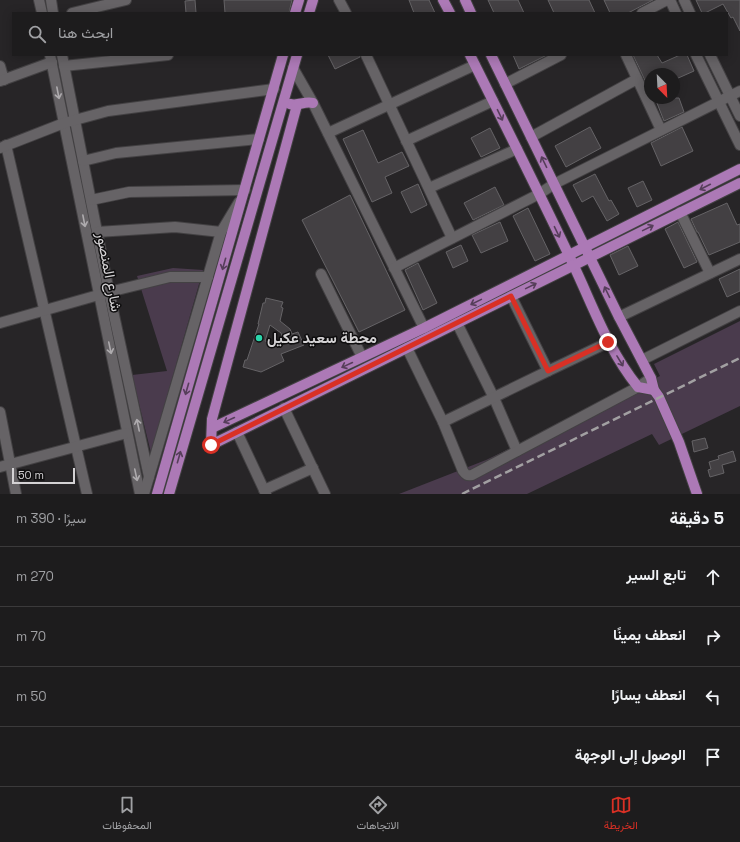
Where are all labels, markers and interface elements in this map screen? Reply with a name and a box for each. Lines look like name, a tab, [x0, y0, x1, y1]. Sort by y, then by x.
search box	[12, 12, 728, 56]
icon: search	[26, 23, 48, 45]
text: ابحث هنا	[58, 23, 113, 42]
north arrow	[644, 68, 680, 104]
one-way arrow	[54, 86, 62, 99]
one-way arrow	[497, 109, 504, 121]
one-way arrow	[539, 157, 547, 169]
one-way arrow	[699, 184, 711, 191]
one-way arrow	[80, 214, 88, 227]
one-way arrow	[641, 224, 653, 231]
one-way arrow	[554, 225, 562, 237]
street label: شارع المنصور	[90, 230, 126, 314]
one-way arrow	[220, 258, 227, 271]
one-way arrow	[525, 282, 537, 289]
one-way arrow	[603, 286, 610, 298]
one-way arrow	[471, 298, 483, 306]
place label: محطة سعيد عكيل	[267, 328, 377, 347]
marker: محطة سعيد عكيل	[254, 333, 264, 343]
route end	[599, 333, 617, 351]
one-way arrow	[106, 341, 114, 354]
one-way arrow	[617, 355, 625, 367]
one-way arrow	[341, 362, 353, 369]
one-way arrow	[183, 383, 190, 396]
one-way arrow	[224, 417, 236, 424]
one-way arrow	[133, 419, 141, 432]
route start	[202, 436, 220, 454]
one-way arrow	[176, 450, 184, 463]
scale bar	[12, 466, 75, 485]
text: 50 m	[18, 468, 44, 482]
one-way arrow	[132, 469, 140, 482]
text: 5 دقيقة	[669, 507, 724, 529]
text: سيرًا · 390 m	[16, 510, 86, 527]
text: تابع السير	[626, 565, 686, 584]
icon: ahead	[702, 566, 724, 588]
text: 270 m	[16, 568, 54, 585]
text: انعطف يمينًا	[613, 625, 686, 644]
icon: right	[702, 626, 724, 648]
text: 70 m	[16, 628, 46, 645]
text: انعطف يسارًا	[611, 685, 686, 704]
icon: left	[702, 686, 724, 708]
text: 50 m	[16, 688, 47, 705]
text: الوصول إلى الوجهة	[575, 745, 686, 764]
icon: arrive	[702, 746, 724, 768]
tab: المحفوظات	[102, 794, 152, 835]
tab: الاتجاهات	[356, 794, 399, 835]
tab: الخريطة	[604, 794, 638, 835]

